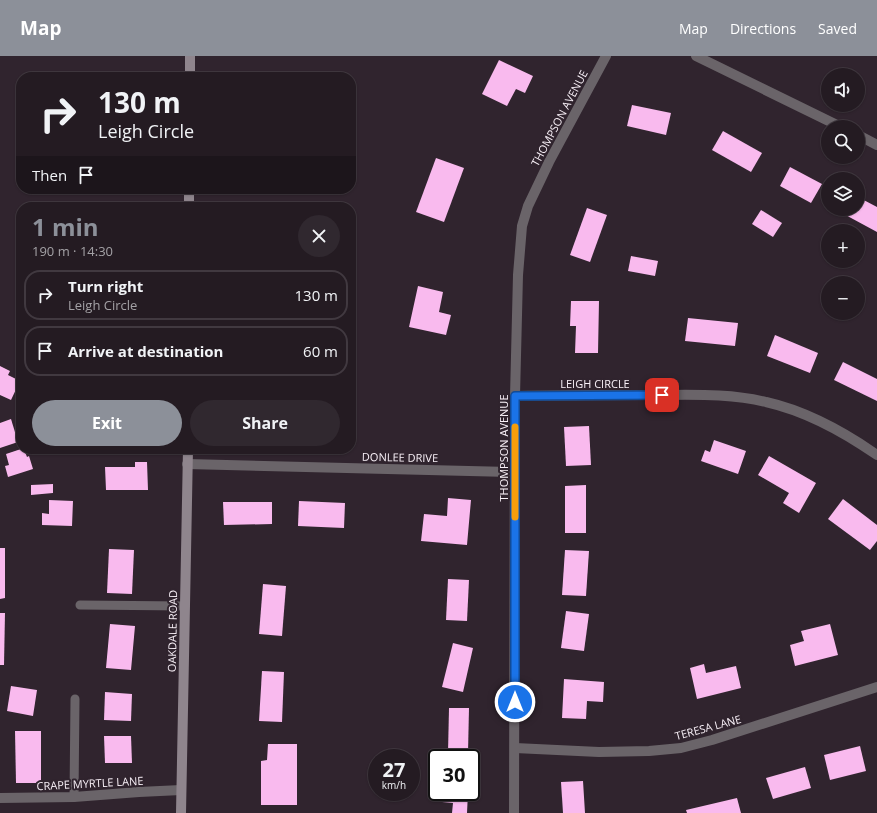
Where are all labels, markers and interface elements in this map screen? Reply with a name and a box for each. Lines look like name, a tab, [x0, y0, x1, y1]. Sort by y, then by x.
text: Map	[20, 15, 61, 41]
text: Map	[679, 19, 708, 38]
text: Directions	[730, 19, 796, 38]
text: Saved	[818, 19, 857, 38]
street label: THOMPSON AVENUE	[527, 67, 591, 169]
map controls	[821, 68, 865, 320]
button: sound	[821, 68, 865, 112]
text: 130 m	[98, 83, 181, 121]
icon: right	[32, 88, 84, 140]
text: Leigh Circle	[98, 119, 194, 143]
button: search	[821, 120, 865, 164]
icon: arrive	[75, 164, 97, 186]
text: Then	[32, 165, 67, 185]
button: layers	[821, 172, 865, 216]
text: 1 min	[32, 210, 99, 243]
button: close	[298, 215, 340, 257]
button: +	[821, 224, 865, 268]
text: 190 m · 14:30	[32, 242, 113, 260]
text: Turn right	[68, 276, 143, 296]
button: −	[821, 276, 865, 320]
icon: right	[34, 284, 56, 306]
text: 130 m	[294, 285, 338, 305]
text: Leigh Circle	[68, 296, 137, 314]
icon: arrive	[34, 340, 56, 362]
text: Arrive at destination	[68, 341, 223, 361]
text: 60 m	[303, 341, 338, 361]
street label: LEIGH CIRCLE	[560, 376, 630, 391]
pin	[645, 378, 679, 412]
icon: arrive	[651, 384, 673, 406]
street label: THOMPSON AVENUE	[496, 394, 511, 502]
button: Exit	[32, 400, 182, 446]
button: Share	[190, 400, 340, 446]
street label: DONLEE DRIVE	[362, 449, 438, 465]
street label: OAKDALE ROAD	[164, 590, 180, 672]
position arrow	[494, 681, 536, 723]
street label: TERESA LANE	[673, 711, 743, 743]
speed limit sign: 30	[428, 749, 480, 801]
text: 27	[383, 756, 405, 783]
street label: CRAPE MYRTLE LANE	[36, 773, 144, 793]
text: km/h	[382, 778, 406, 792]

